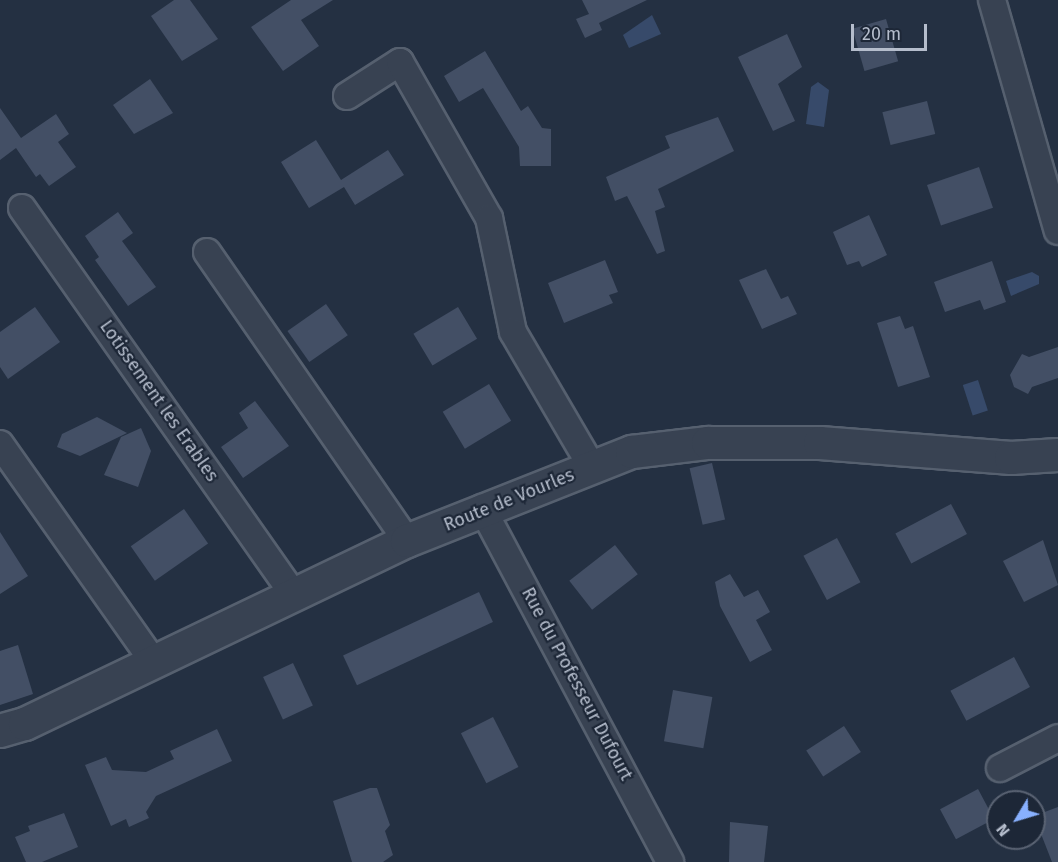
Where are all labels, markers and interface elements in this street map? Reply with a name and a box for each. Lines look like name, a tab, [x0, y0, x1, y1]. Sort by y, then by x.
scale bar	[854, 12, 930, 50]
text: 20 m	[862, 23, 901, 45]
street label: Lotissement les Erables	[95, 316, 223, 486]
street label: Route de Vourles	[441, 464, 577, 536]
street label: Rue du Professeur Dufourt	[517, 584, 637, 784]
north arrow	[986, 790, 1046, 850]
text: N	[992, 820, 1014, 840]

